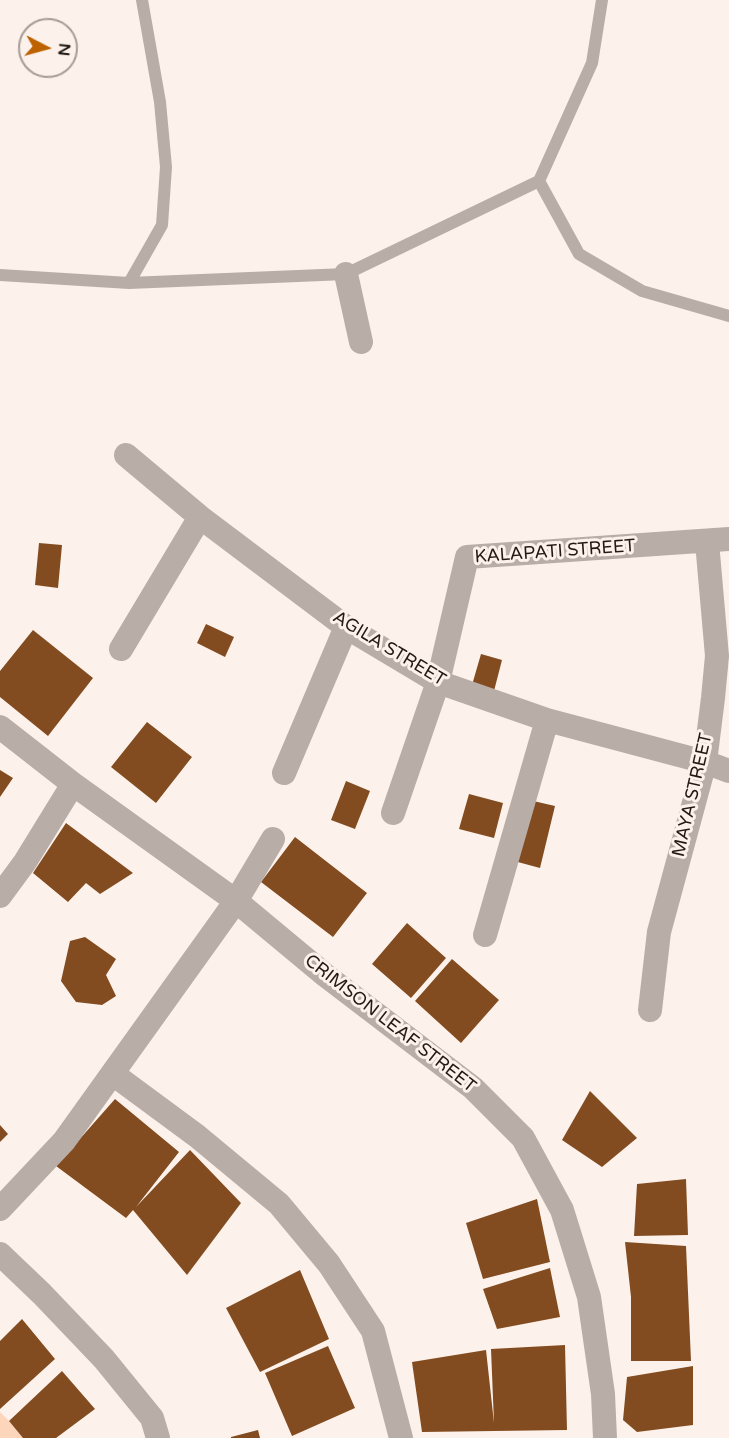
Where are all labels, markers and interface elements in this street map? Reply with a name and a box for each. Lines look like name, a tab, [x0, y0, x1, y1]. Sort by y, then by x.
north arrow	[18, 18, 78, 78]
text: N	[53, 42, 75, 57]
street label: KALAPATI STREET	[474, 536, 636, 568]
street label: AGILA STREET	[329, 607, 449, 691]
street label: MAYA STREET	[668, 731, 718, 859]
street label: CRIMSON LEAF STREET	[300, 950, 480, 1098]

